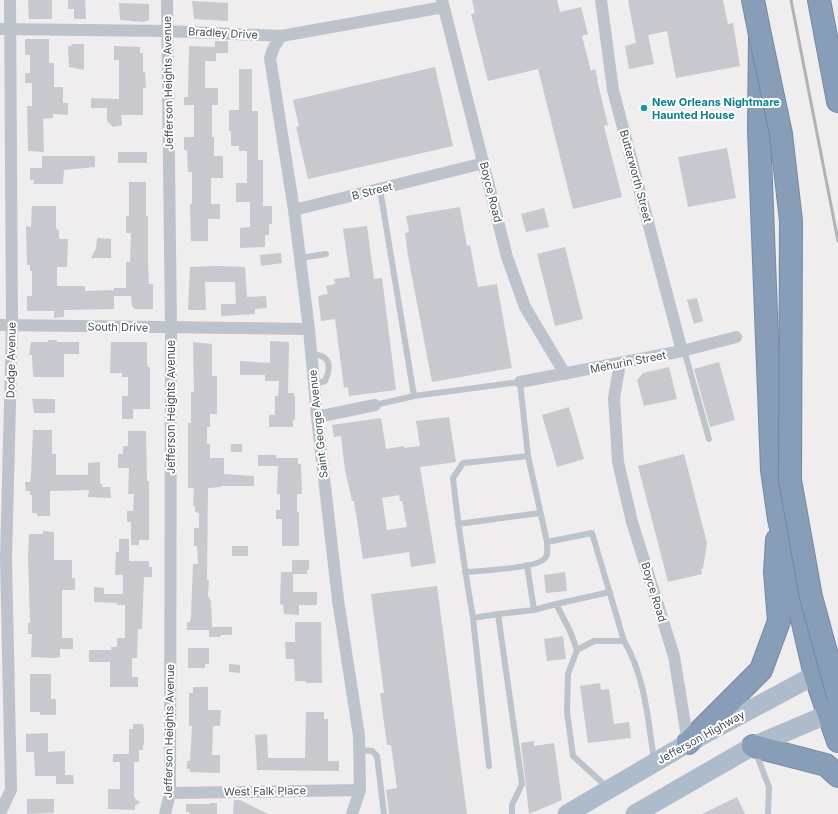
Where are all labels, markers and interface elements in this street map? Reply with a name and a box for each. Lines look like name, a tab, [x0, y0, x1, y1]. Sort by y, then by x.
street label: Jefferson Heights Avenue	[160, 16, 176, 150]
street label: Bradley Drive	[188, 24, 258, 42]
place label: New Orleans Nightmare Haunted House	[652, 95, 780, 122]
marker: New Orleans Nightmare Haunted House	[639, 103, 649, 113]
street label: Butterworth Street	[617, 128, 655, 224]
street label: Boyce Road	[477, 160, 505, 224]
street label: B Street	[350, 179, 394, 203]
street label: South Drive	[88, 319, 148, 335]
street label: Dodge Avenue	[3, 322, 19, 398]
street label: Jefferson Heights Avenue	[164, 340, 178, 474]
street label: Mehurin Street	[589, 348, 668, 376]
street label: Saint George Avenue	[305, 369, 331, 479]
street label: Boyce Road	[638, 560, 670, 624]
street label: Jefferson Heights Avenue	[161, 664, 177, 798]
street label: Jefferson Highway	[655, 707, 747, 767]
street label: West Falk Place	[224, 783, 306, 799]

